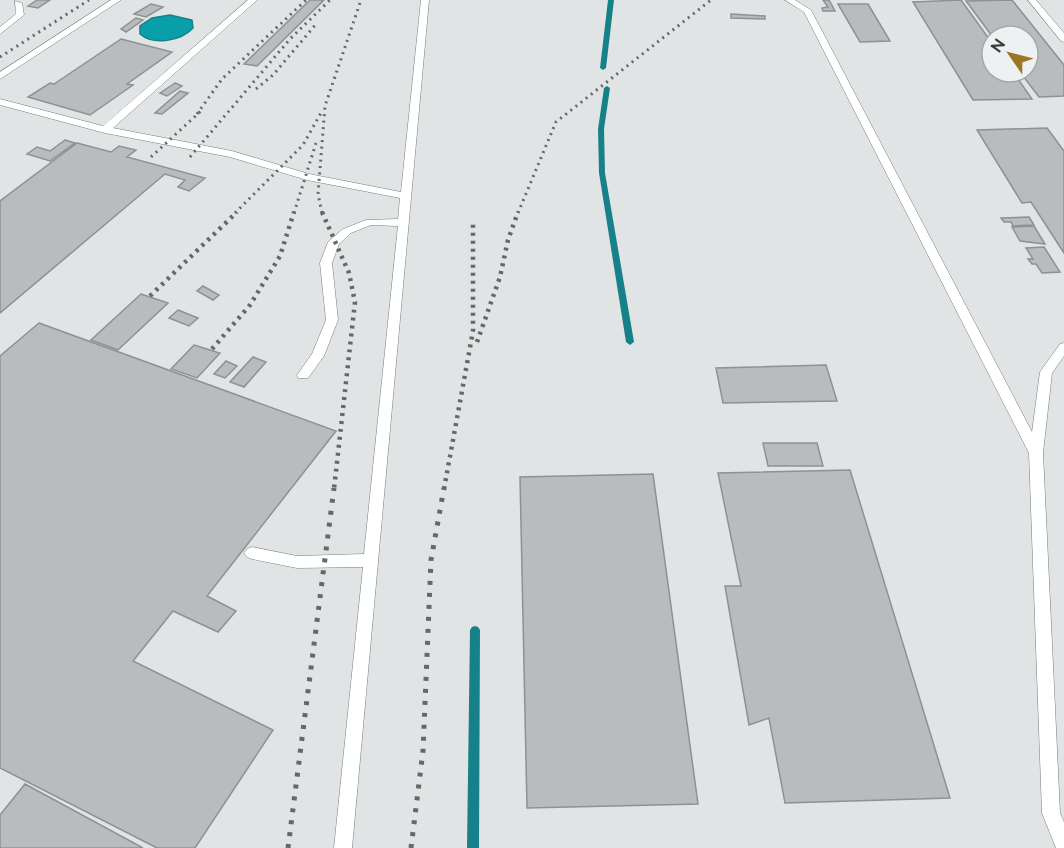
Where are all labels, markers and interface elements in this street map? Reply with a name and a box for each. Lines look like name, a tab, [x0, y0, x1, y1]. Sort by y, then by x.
north arrow	[980, 24, 1040, 84]
text: N	[987, 35, 1009, 56]

